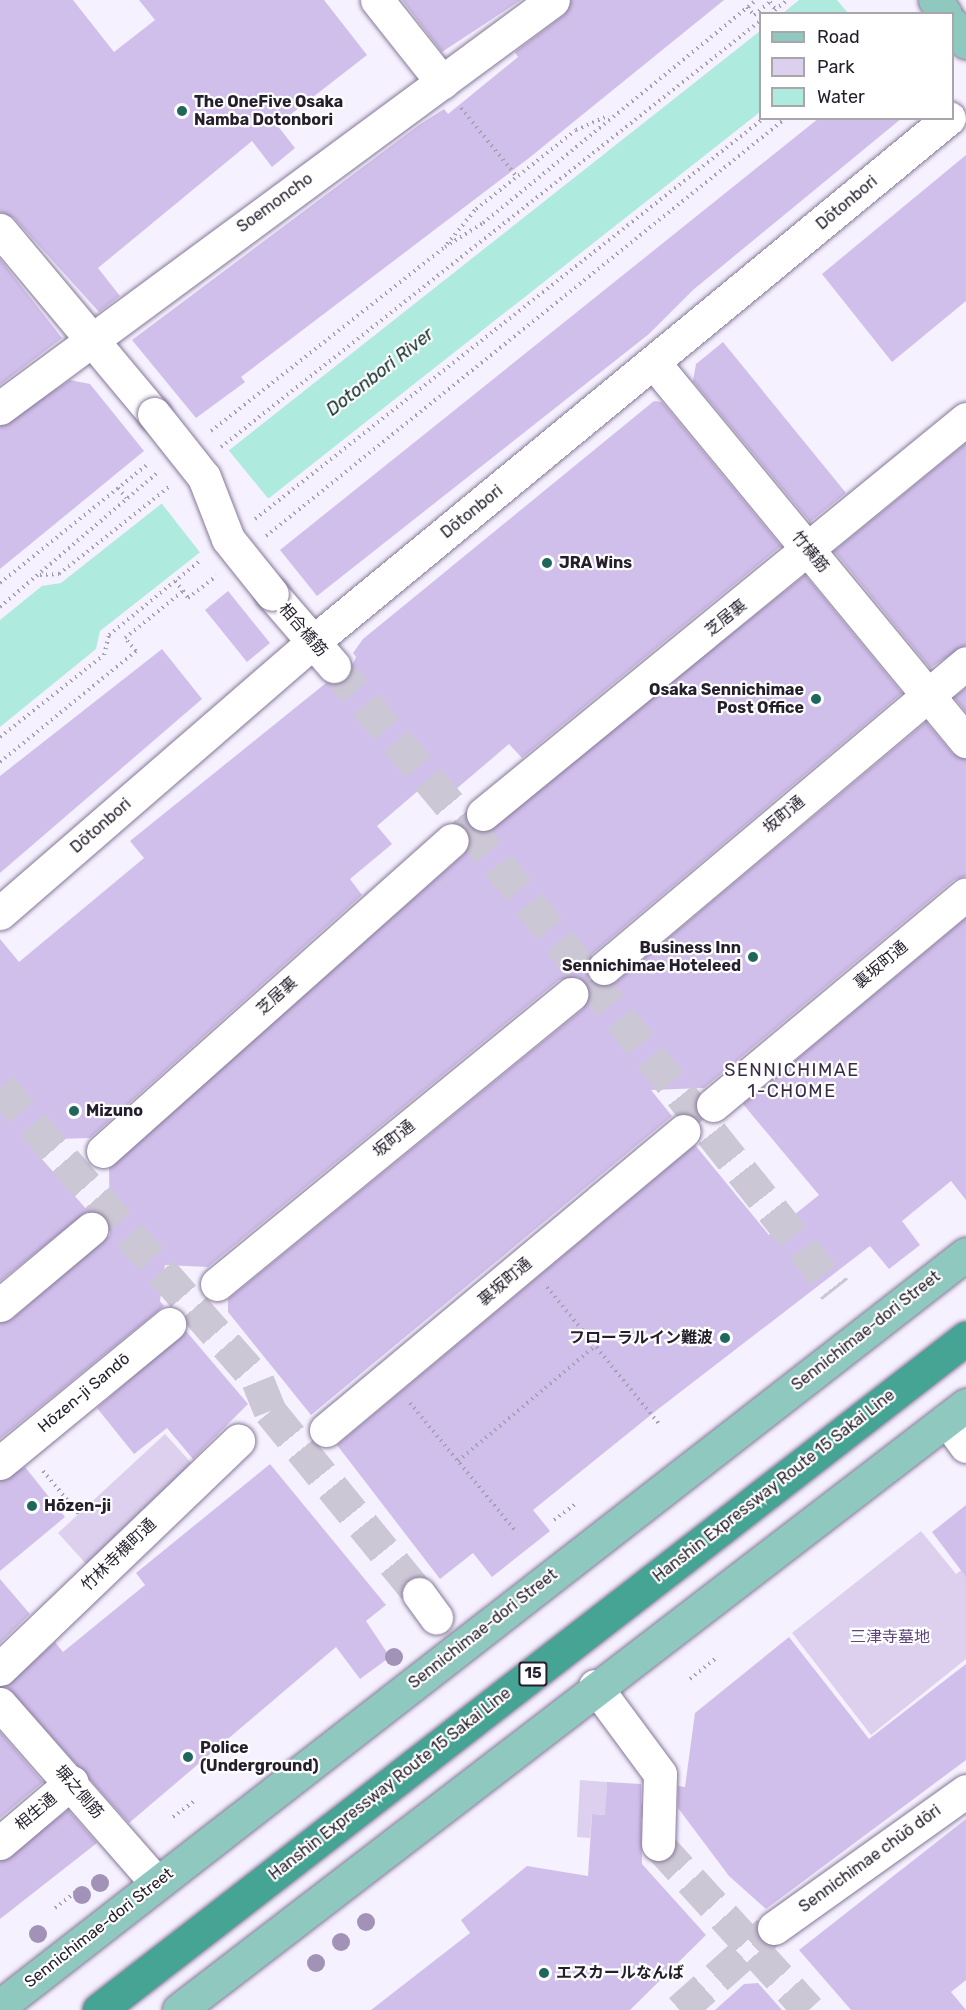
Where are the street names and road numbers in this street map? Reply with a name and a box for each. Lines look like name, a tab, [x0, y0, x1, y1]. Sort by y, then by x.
street label: Soemoncho	[233, 169, 317, 237]
street label: Dōtonbori	[813, 172, 881, 234]
street label: Dōtonbori	[437, 481, 507, 543]
street label: 竹横筋	[787, 527, 833, 577]
street label: 芝居裏	[701, 595, 751, 641]
street label: 相合橋筋	[275, 600, 331, 660]
street label: 坂町通	[759, 792, 809, 838]
street label: Dōtonbori	[67, 795, 135, 857]
street label: 裏坂町通	[850, 937, 912, 993]
street label: 芝居裏	[253, 973, 301, 1019]
street label: 坂町通	[369, 1116, 419, 1162]
street label: 裏坂町通	[474, 1254, 536, 1310]
street label: Sennichimae-dori Street	[788, 1267, 944, 1395]
street label: Hōzen-ji Sandō	[34, 1349, 134, 1437]
street label: Hanshin Expressway Route 15 Sakai Line	[649, 1386, 899, 1586]
street label: 竹林寺横町通	[78, 1515, 160, 1595]
street label: Sennichimae-dori Street	[405, 1565, 561, 1693]
road number: 15	[518, 1662, 548, 1686]
street label: Hanshin Expressway Route 15 Sakai Line	[265, 1684, 515, 1884]
street label: 塀之側筋	[51, 1762, 107, 1822]
street label: 相生通	[11, 1789, 61, 1835]
street label: Sennichimae chūō dōri	[795, 1801, 945, 1917]
street label: Sennichimae-dori Street	[21, 1864, 177, 1992]

